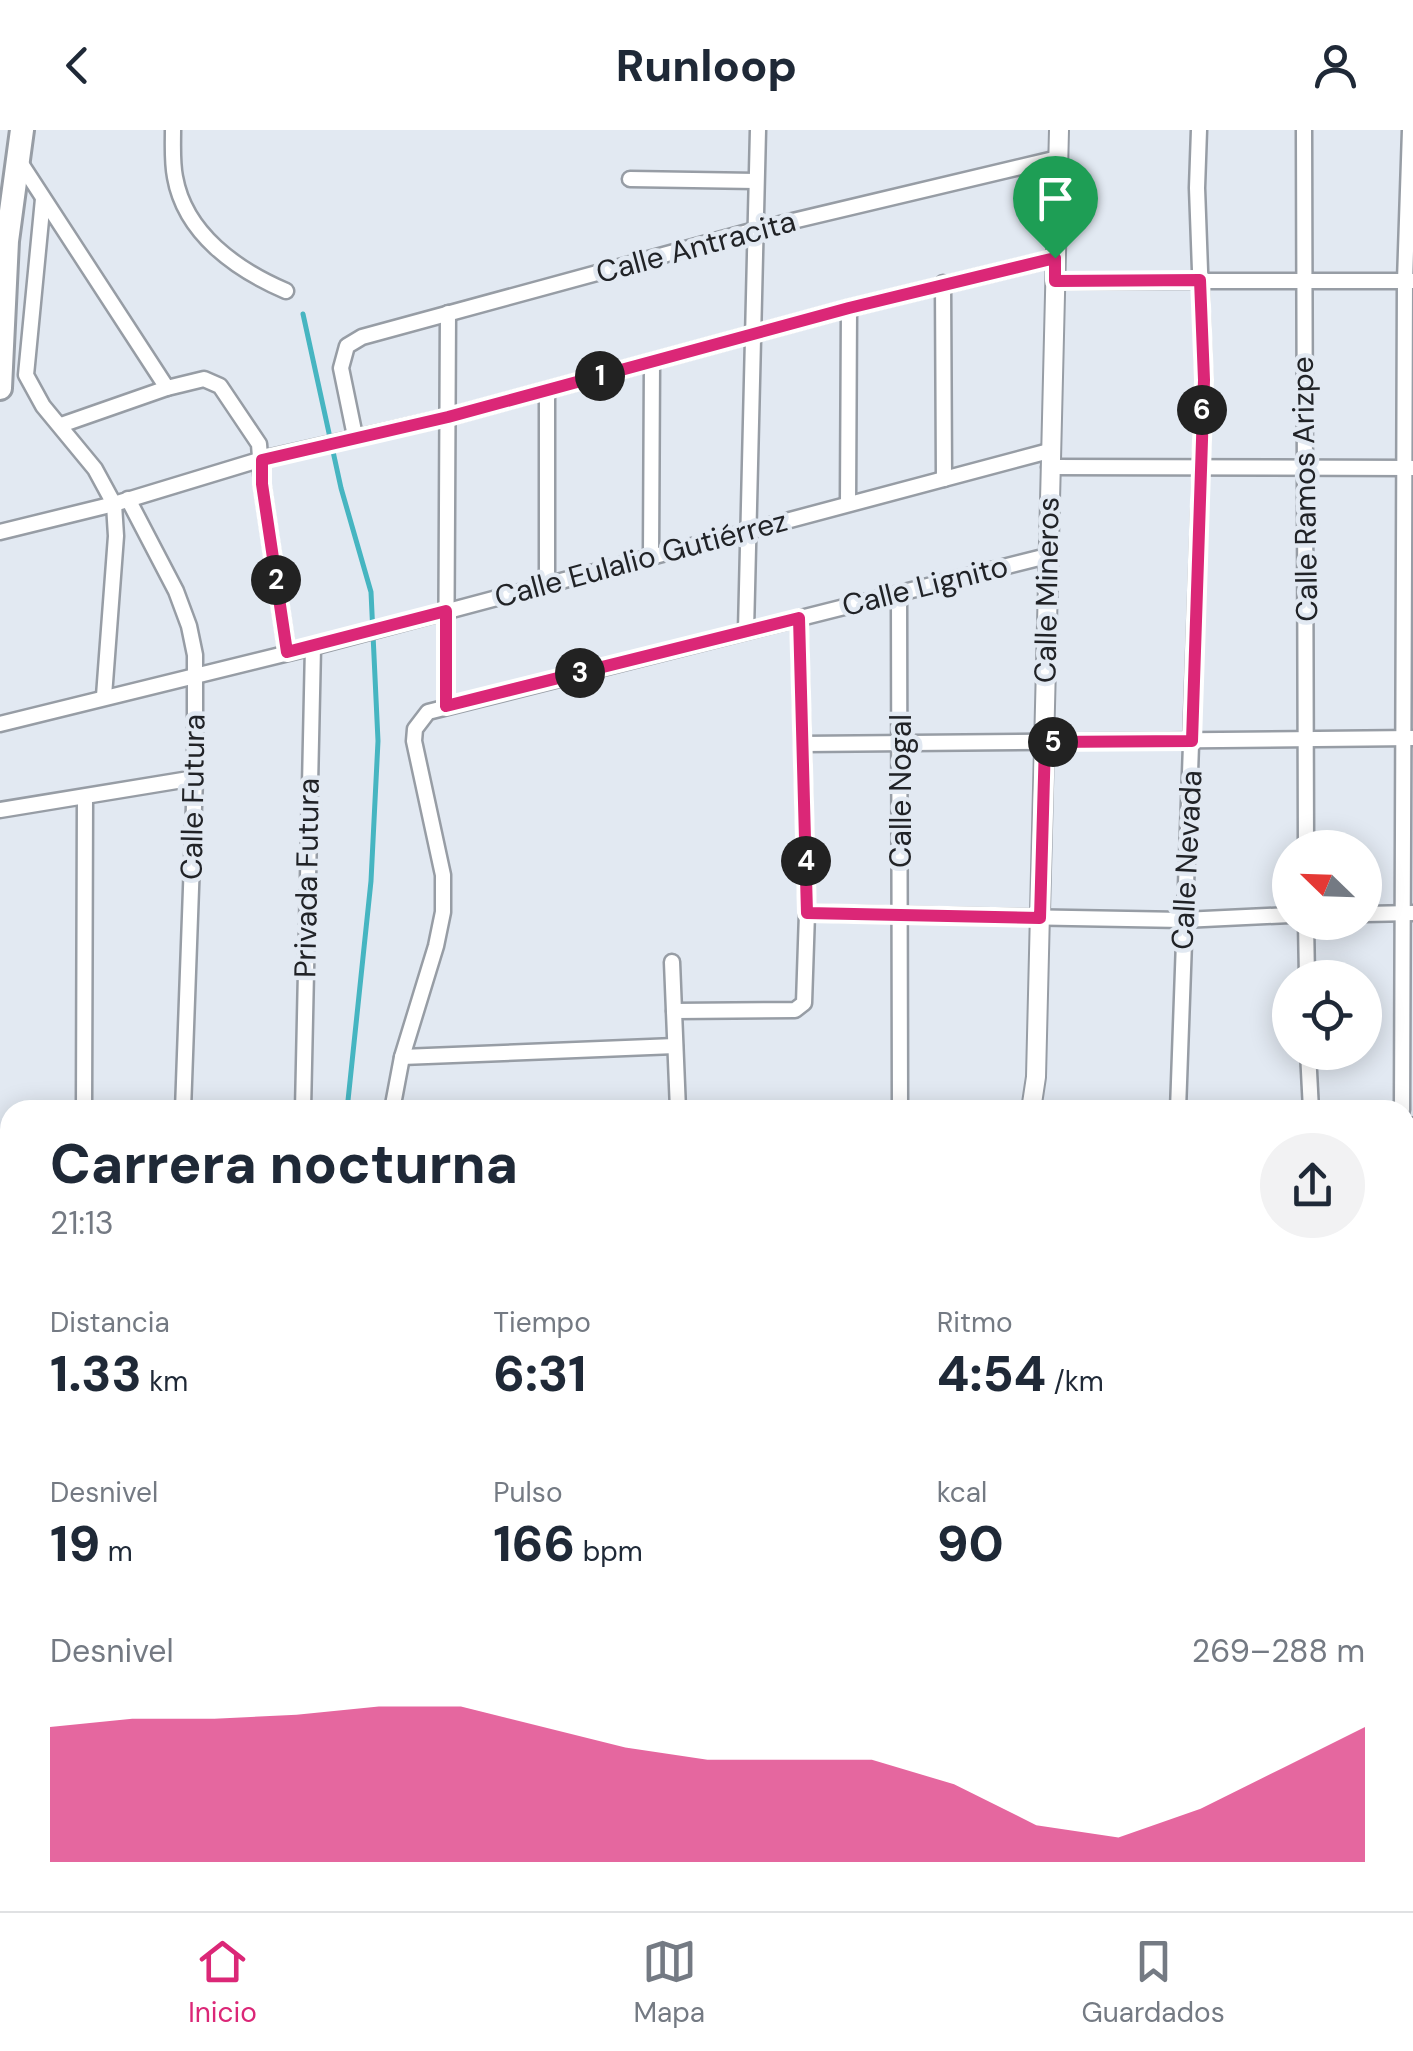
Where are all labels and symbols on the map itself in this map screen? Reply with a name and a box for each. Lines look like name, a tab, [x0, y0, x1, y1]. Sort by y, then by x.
pin	[1013, 156, 1098, 259]
street label: Calle Antracita	[592, 201, 800, 292]
pin: 1	[575, 351, 625, 401]
street label: Calle Ramos Arizpe	[1283, 356, 1326, 622]
pin: 6	[1177, 385, 1227, 435]
street label: Calle Mineros	[1025, 497, 1068, 683]
street label: Calle Eulalio Gutiérrez	[490, 501, 791, 616]
street label: Calle Lignito	[838, 546, 1012, 625]
pin: 2	[251, 555, 301, 605]
pin: 3	[555, 648, 605, 698]
street label: Calle Futura	[172, 714, 213, 880]
street label: Calle Nogal	[881, 714, 920, 868]
pin: 5	[1028, 717, 1078, 767]
street label: Calle Nevada	[1162, 769, 1211, 951]
street label: Privada Futura	[285, 778, 328, 978]
north arrow	[1272, 830, 1382, 940]
pin: 4	[781, 836, 831, 886]

